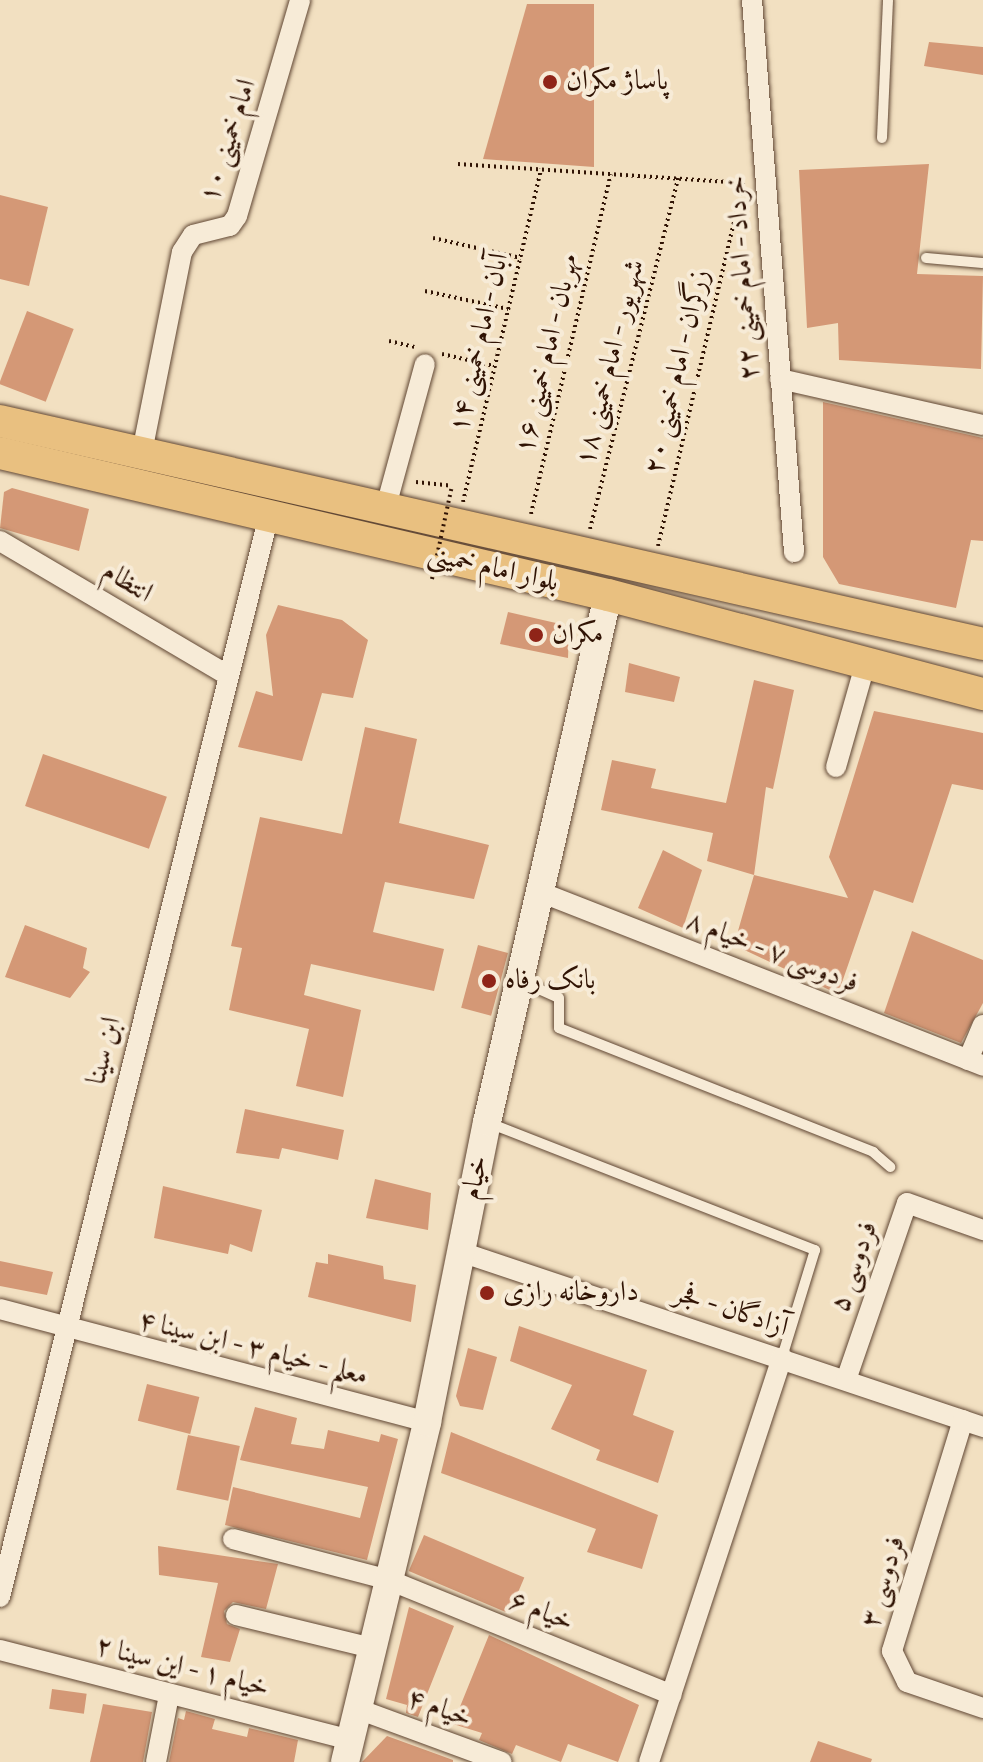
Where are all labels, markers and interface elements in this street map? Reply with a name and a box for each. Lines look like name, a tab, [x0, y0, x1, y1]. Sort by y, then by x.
place label: پاساژ مکران	[566, 65, 668, 99]
marker: پاساژ مکران	[541, 73, 559, 91]
street label: امام خمینی ۱۰	[193, 75, 265, 207]
street label: خرداد - امام خمینی ۲۲	[720, 174, 768, 382]
street label: آبان - امام خمینی ۱۴	[443, 249, 517, 437]
street label: مهربان - امام خمینی ۱۶	[509, 250, 587, 458]
street label: شهریور - امام خمینی ۱۸	[569, 256, 653, 470]
street label: زرگران - امام خمینی ۲۰	[638, 266, 718, 478]
street label: بلوار امام خمینی	[424, 538, 562, 600]
street label: انتظام	[96, 555, 158, 611]
place label: مکران	[552, 618, 603, 652]
marker: مکران	[527, 626, 545, 644]
street label: فردوسی ۷ - خیام ۸	[681, 905, 863, 1001]
place label: بانک رفاه	[505, 964, 596, 998]
marker: بانک رفاه	[480, 972, 498, 990]
street label: ابن سینا	[80, 1014, 130, 1088]
street label: خیام	[455, 1153, 497, 1203]
street label: فردوسی ۵	[824, 1217, 886, 1317]
place label: داروخانه رازی	[503, 1276, 639, 1310]
street label: آزادگان - فجر	[669, 1277, 793, 1345]
marker: داروخانه رازی	[478, 1284, 496, 1302]
street label: معلم - خیام ۳ - ابن سینا ۴	[134, 1304, 372, 1394]
street label: فردوسی ۳	[854, 1532, 914, 1632]
street label: خیام ۶	[504, 1584, 578, 1640]
street label: خیام ۱ - این سینا ۲	[91, 1630, 273, 1706]
street label: خیام ۴	[402, 1682, 476, 1736]

